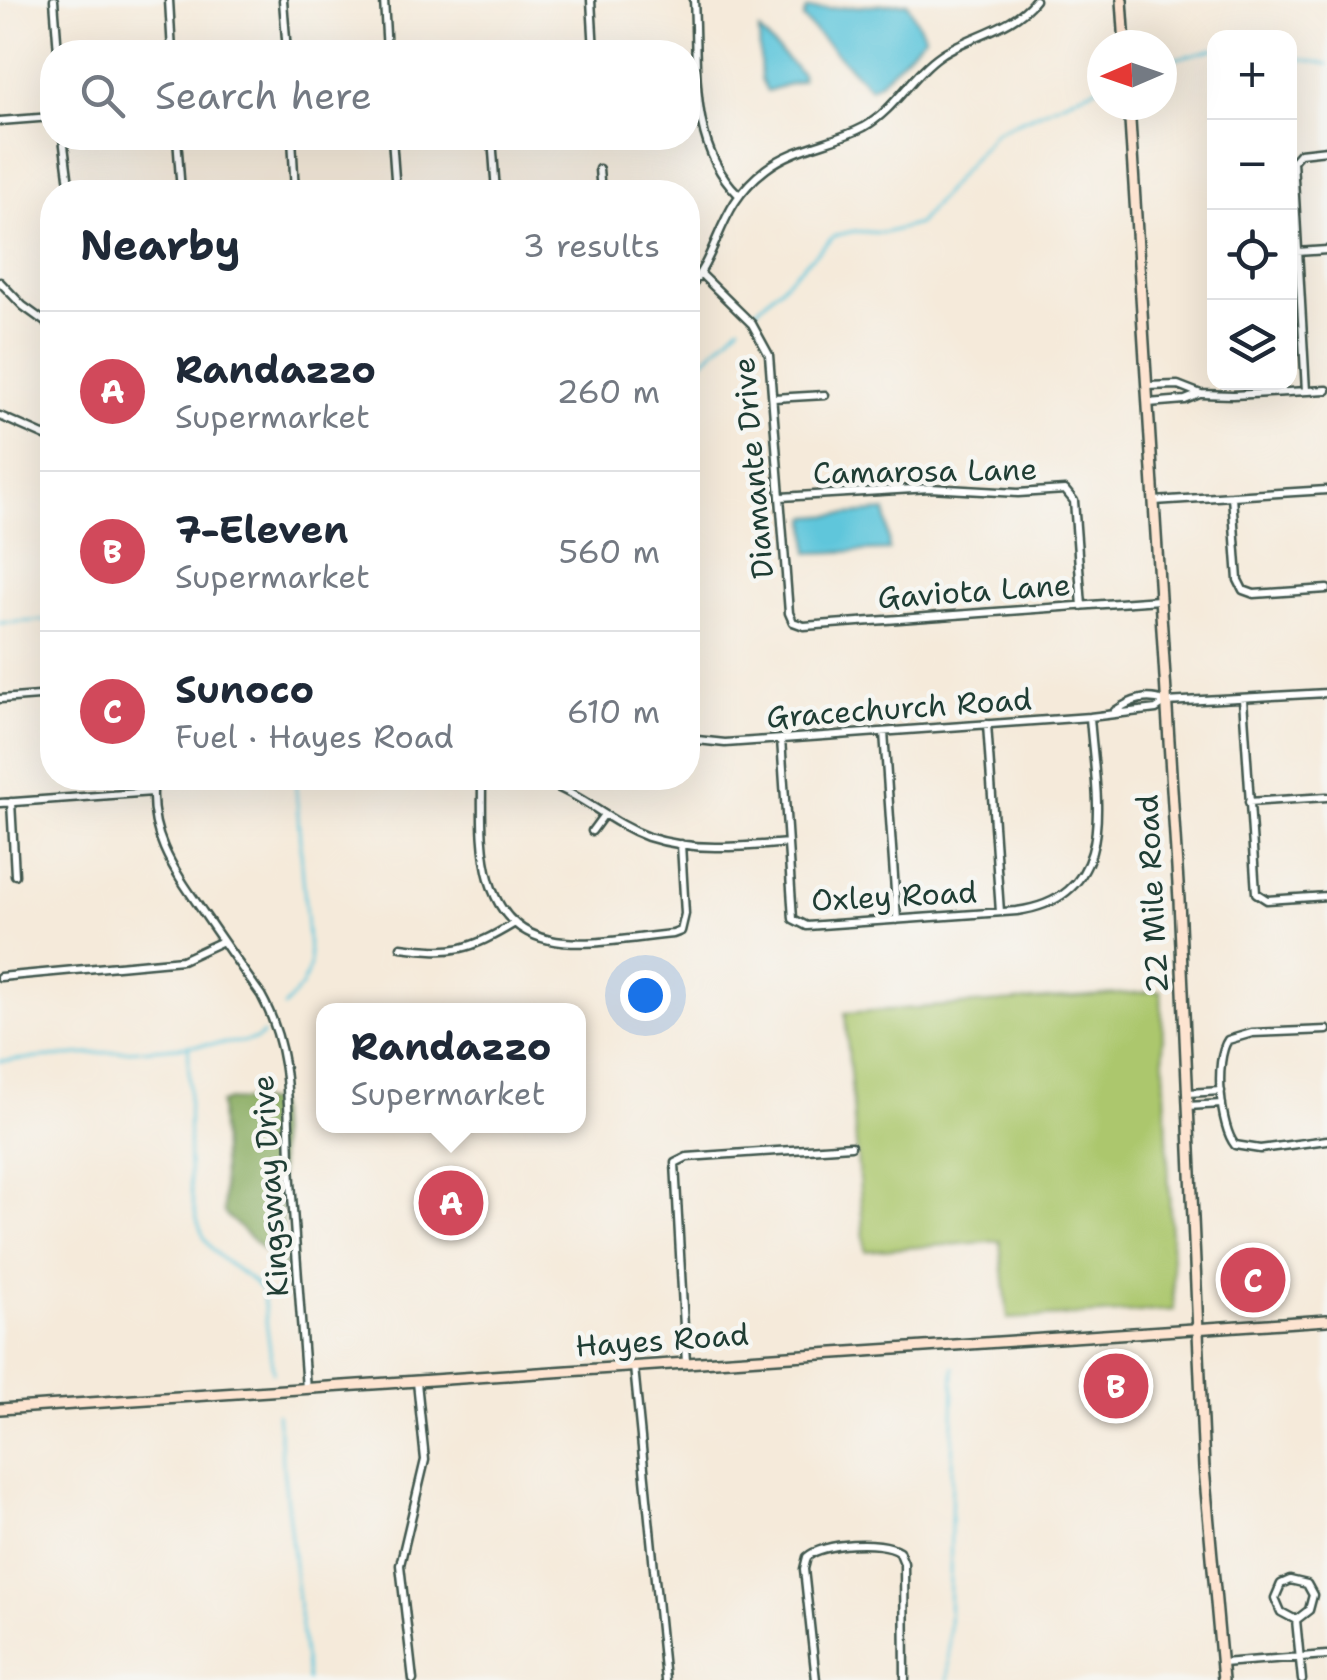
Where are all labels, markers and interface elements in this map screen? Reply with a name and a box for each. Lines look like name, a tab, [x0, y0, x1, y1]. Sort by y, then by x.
north arrow	[1087, 30, 1177, 120]
map controls	[1207, 30, 1297, 390]
button: +	[1207, 30, 1297, 120]
search box	[40, 40, 700, 150]
icon: search	[75, 68, 130, 123]
text: Search here	[155, 70, 372, 121]
button: −	[1207, 120, 1297, 210]
button: locate	[1207, 210, 1297, 300]
text: Nearby	[80, 217, 240, 273]
text: 3 results	[523, 224, 660, 267]
button: layers	[1207, 300, 1297, 390]
text: Randazzo	[175, 344, 376, 395]
street label: Diamante Drive	[723, 356, 783, 580]
text: A	[100, 370, 125, 413]
text: 260 m	[557, 370, 660, 413]
text: Supermarket	[175, 395, 370, 438]
street label: Camarosa Lane	[812, 449, 1038, 493]
text: 7-Eleven	[175, 504, 349, 555]
text: B	[103, 530, 122, 573]
text: 560 m	[558, 530, 660, 573]
text: Supermarket	[175, 555, 370, 598]
street label: Gaviota Lane	[876, 564, 1072, 618]
text: Sunoco	[175, 664, 314, 715]
street label: Gracechurch Road	[765, 678, 1033, 738]
text: C	[103, 690, 122, 733]
text: 610 m	[567, 690, 660, 733]
text: Fuel · Hayes Road	[175, 715, 454, 758]
street label: 22 Mile Road	[1126, 794, 1178, 994]
street label: Oxley Road	[810, 871, 978, 921]
your location	[620, 970, 671, 1021]
popup	[316, 1003, 586, 1133]
text: Randazzo	[351, 1021, 551, 1072]
text: Supermarket	[351, 1072, 546, 1115]
street label: Kingsway Drive	[242, 1074, 298, 1298]
pin: A	[418, 1166, 484, 1240]
pin: C	[1220, 1242, 1286, 1318]
street label: Hayes Road	[574, 1313, 750, 1367]
pin: B	[1084, 1348, 1148, 1424]

